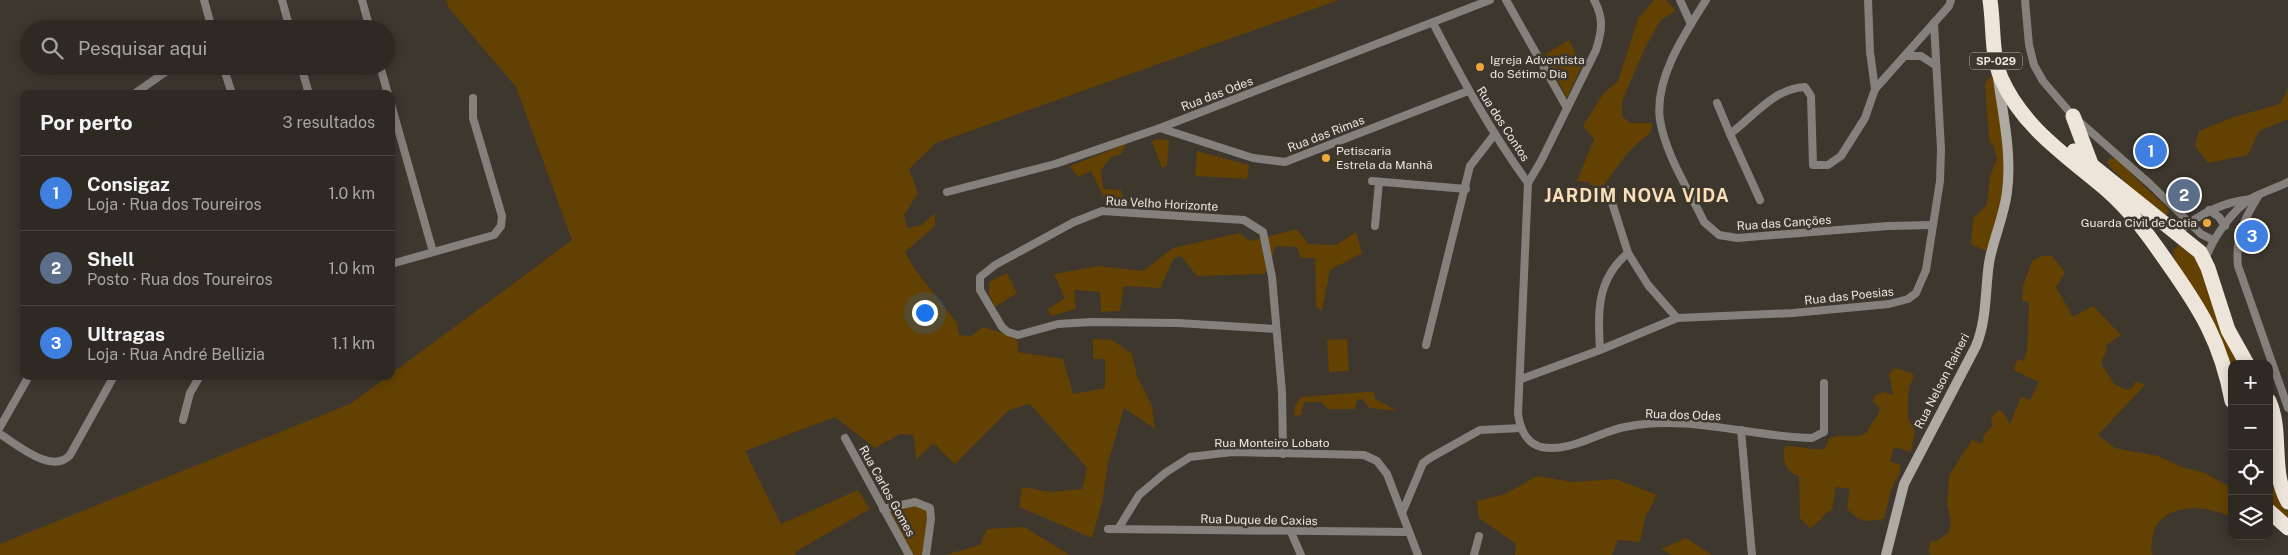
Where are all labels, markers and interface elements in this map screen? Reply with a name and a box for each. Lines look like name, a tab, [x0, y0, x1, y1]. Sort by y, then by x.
search box	[20, 20, 395, 75]
icon: search	[38, 34, 66, 62]
text: Pesquisar aqui	[78, 37, 207, 59]
road number: SP-029	[1970, 52, 2022, 70]
place label: Igreja Adventista do Sétimo Dia	[1490, 53, 1585, 81]
marker: Igreja Adventista do Sétimo Dia	[1474, 61, 1486, 73]
street label: Rua das Odes	[1179, 74, 1255, 114]
street label: Rua dos Contos	[1474, 84, 1532, 164]
text: Por perto	[40, 110, 133, 135]
text: 3 resultados	[283, 113, 375, 132]
street label: Rua das Rimas	[1286, 113, 1366, 155]
pin: 1	[2135, 132, 2167, 170]
place label: Petiscaria Estrela da Manhã	[1336, 144, 1433, 172]
marker: Petiscaria Estrela da Manhã	[1320, 152, 1332, 164]
text: Consigaz	[87, 173, 170, 195]
pin: 2	[2168, 176, 2200, 214]
text: 1	[53, 184, 59, 203]
text: 1.0 km	[328, 184, 375, 203]
district label: JARDIM NOVA VIDA	[1544, 185, 1730, 206]
street label: Rua Velho Horizonte	[1105, 194, 1219, 214]
text: Loja · Rua dos Toureiros	[87, 195, 262, 214]
street label: Rua das Canções	[1736, 213, 1832, 233]
place label: Guarda Civil de Cotia	[2081, 216, 2197, 230]
marker: Guarda Civil de Cotia	[2201, 217, 2213, 229]
pin: 3	[2236, 217, 2268, 255]
text: Shell	[87, 248, 135, 270]
text: 2	[51, 259, 61, 278]
text: 1.0 km	[328, 259, 375, 278]
text: Posto · Rua dos Toureiros	[87, 270, 273, 289]
street label: Rua das Poesias	[1804, 284, 1894, 308]
your location	[912, 300, 938, 326]
text: Ultragas	[87, 323, 165, 345]
street label: Rua Nelson Raineri	[1912, 331, 1972, 431]
text: 3	[51, 334, 61, 353]
text: 1.1 km	[332, 334, 375, 353]
text: Loja · Rua André Bellizia	[87, 345, 265, 364]
map controls	[2228, 360, 2273, 540]
button: +	[2228, 360, 2273, 405]
button: −	[2228, 405, 2273, 450]
street label: Rua dos Odes	[1645, 407, 1721, 423]
street label: Rua Monteiro Lobato	[1214, 436, 1330, 450]
street label: Rua Carlos Gomes	[856, 443, 918, 539]
button: locate	[2228, 450, 2273, 495]
button: layers	[2228, 495, 2273, 540]
street label: Rua Duque de Caxias	[1200, 512, 1318, 528]

